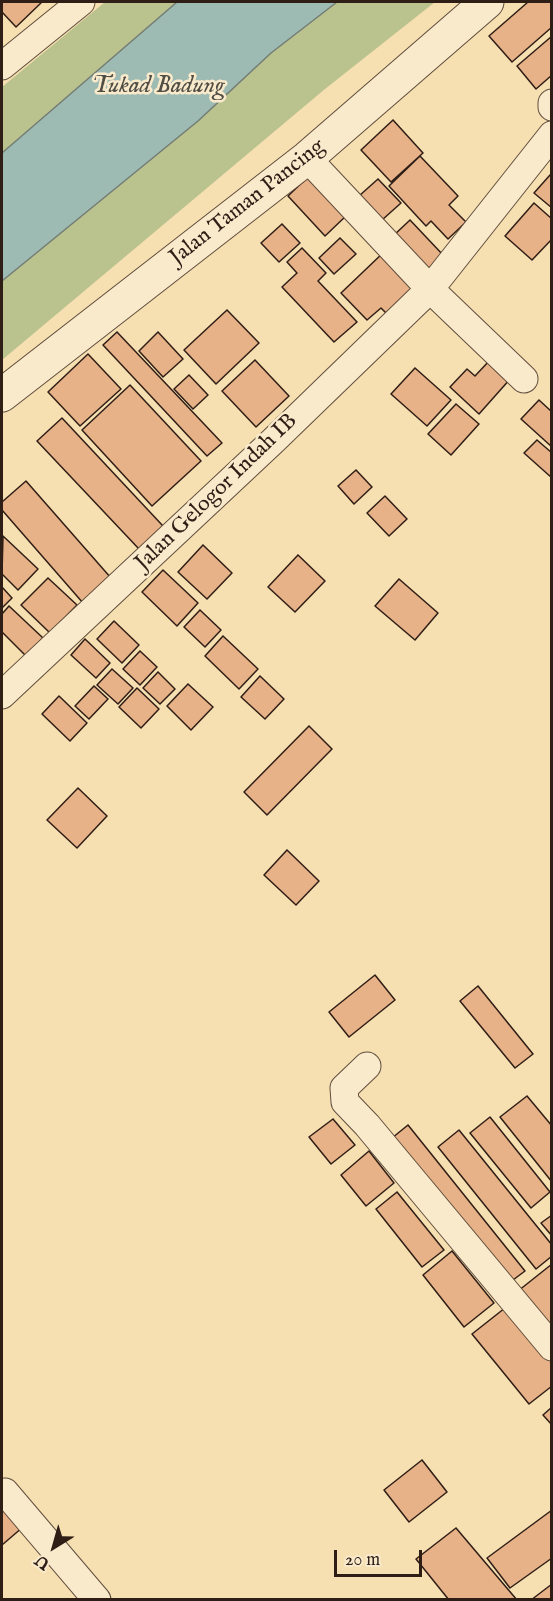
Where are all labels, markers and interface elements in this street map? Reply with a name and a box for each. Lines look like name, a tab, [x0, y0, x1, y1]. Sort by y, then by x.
water label: Tukad Badung	[92, 73, 224, 101]
street label: Jalan Taman Pancing	[165, 134, 331, 272]
street label: Jalan Gelogor Indah IB	[131, 409, 303, 577]
north arrow	[24, 1517, 84, 1577]
scale bar	[337, 1538, 426, 1576]
text: U	[32, 1549, 55, 1573]
text: 20 m	[345, 1549, 380, 1572]

